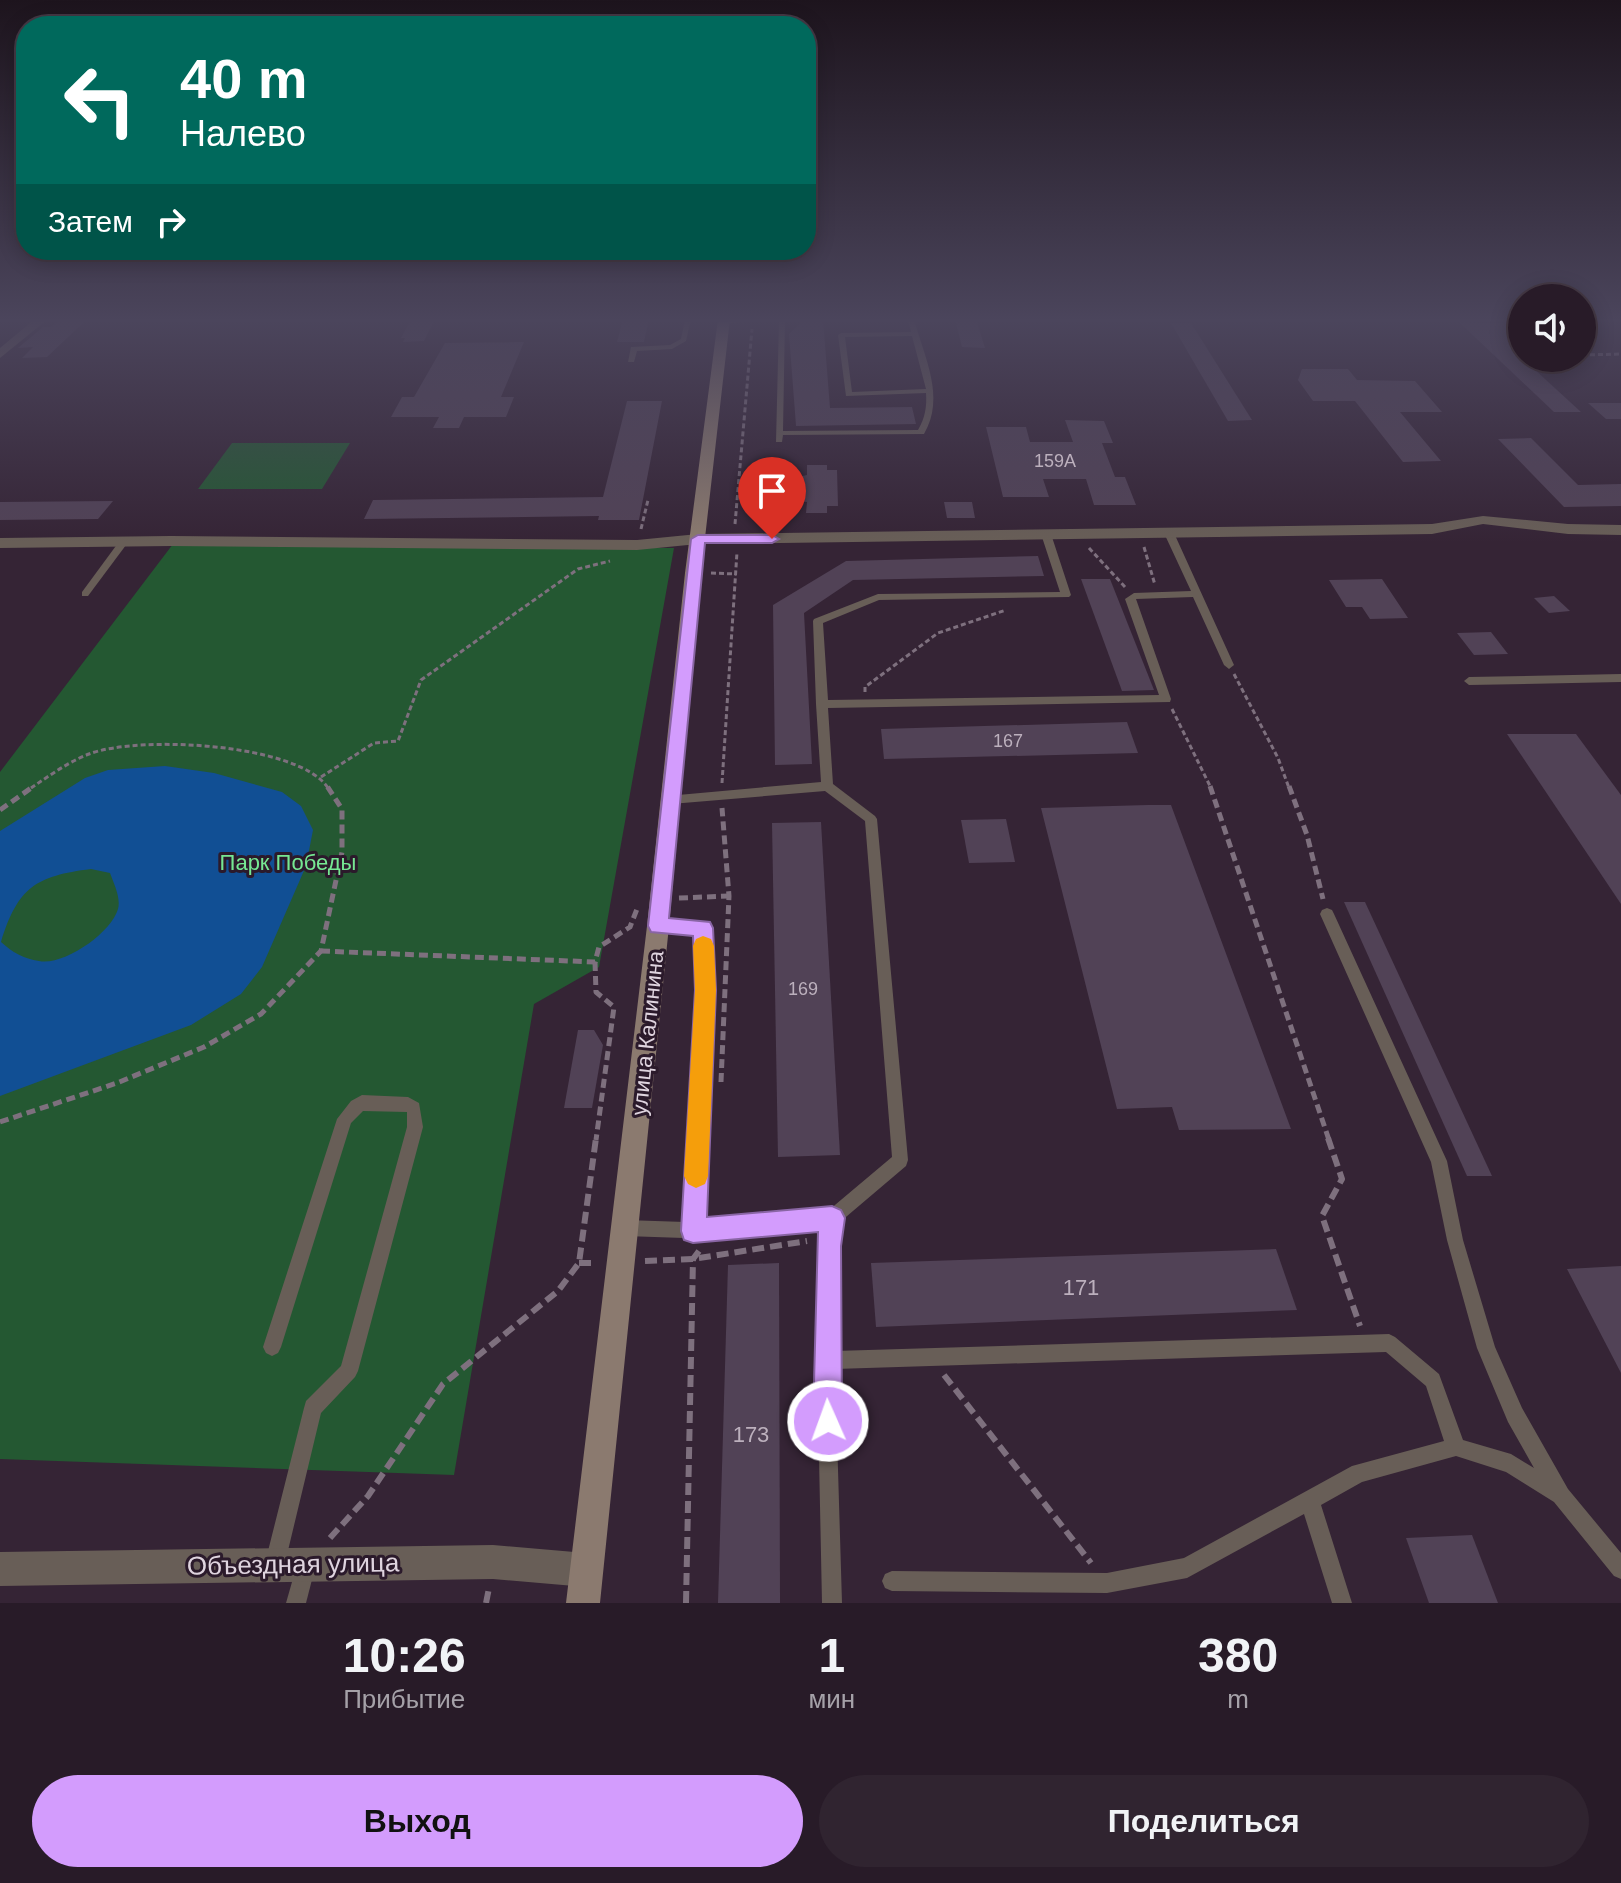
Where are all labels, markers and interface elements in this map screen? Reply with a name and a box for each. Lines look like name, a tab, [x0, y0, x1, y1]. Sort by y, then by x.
text: 40 m	[180, 47, 308, 110]
icon: left	[48, 48, 152, 152]
text: Налево	[180, 113, 306, 154]
icon: right	[149, 200, 193, 244]
text: Затем	[48, 205, 133, 238]
map controls	[1508, 284, 1596, 372]
button: sound	[1508, 284, 1596, 372]
house number: 159А	[1034, 451, 1076, 471]
pin	[738, 457, 806, 539]
icon: arrive	[750, 469, 794, 513]
house number: 167	[993, 731, 1023, 751]
park label: Парк Победы	[220, 850, 356, 875]
street label: улица Калинина	[626, 949, 669, 1117]
house number: 169	[788, 979, 818, 999]
house number: 171	[1063, 1275, 1099, 1300]
position arrow	[786, 1379, 870, 1463]
house number: 173	[733, 1422, 769, 1447]
street label: Объездная улица	[186, 1547, 400, 1581]
text: 10:26	[343, 1629, 466, 1682]
text: 1	[818, 1629, 845, 1682]
text: 380	[1198, 1629, 1278, 1682]
text: Прибытие	[343, 1684, 465, 1714]
text: мин	[808, 1684, 855, 1714]
text: m	[1227, 1684, 1249, 1714]
button: Выход	[32, 1775, 803, 1867]
button: Поделиться	[819, 1775, 1589, 1867]

